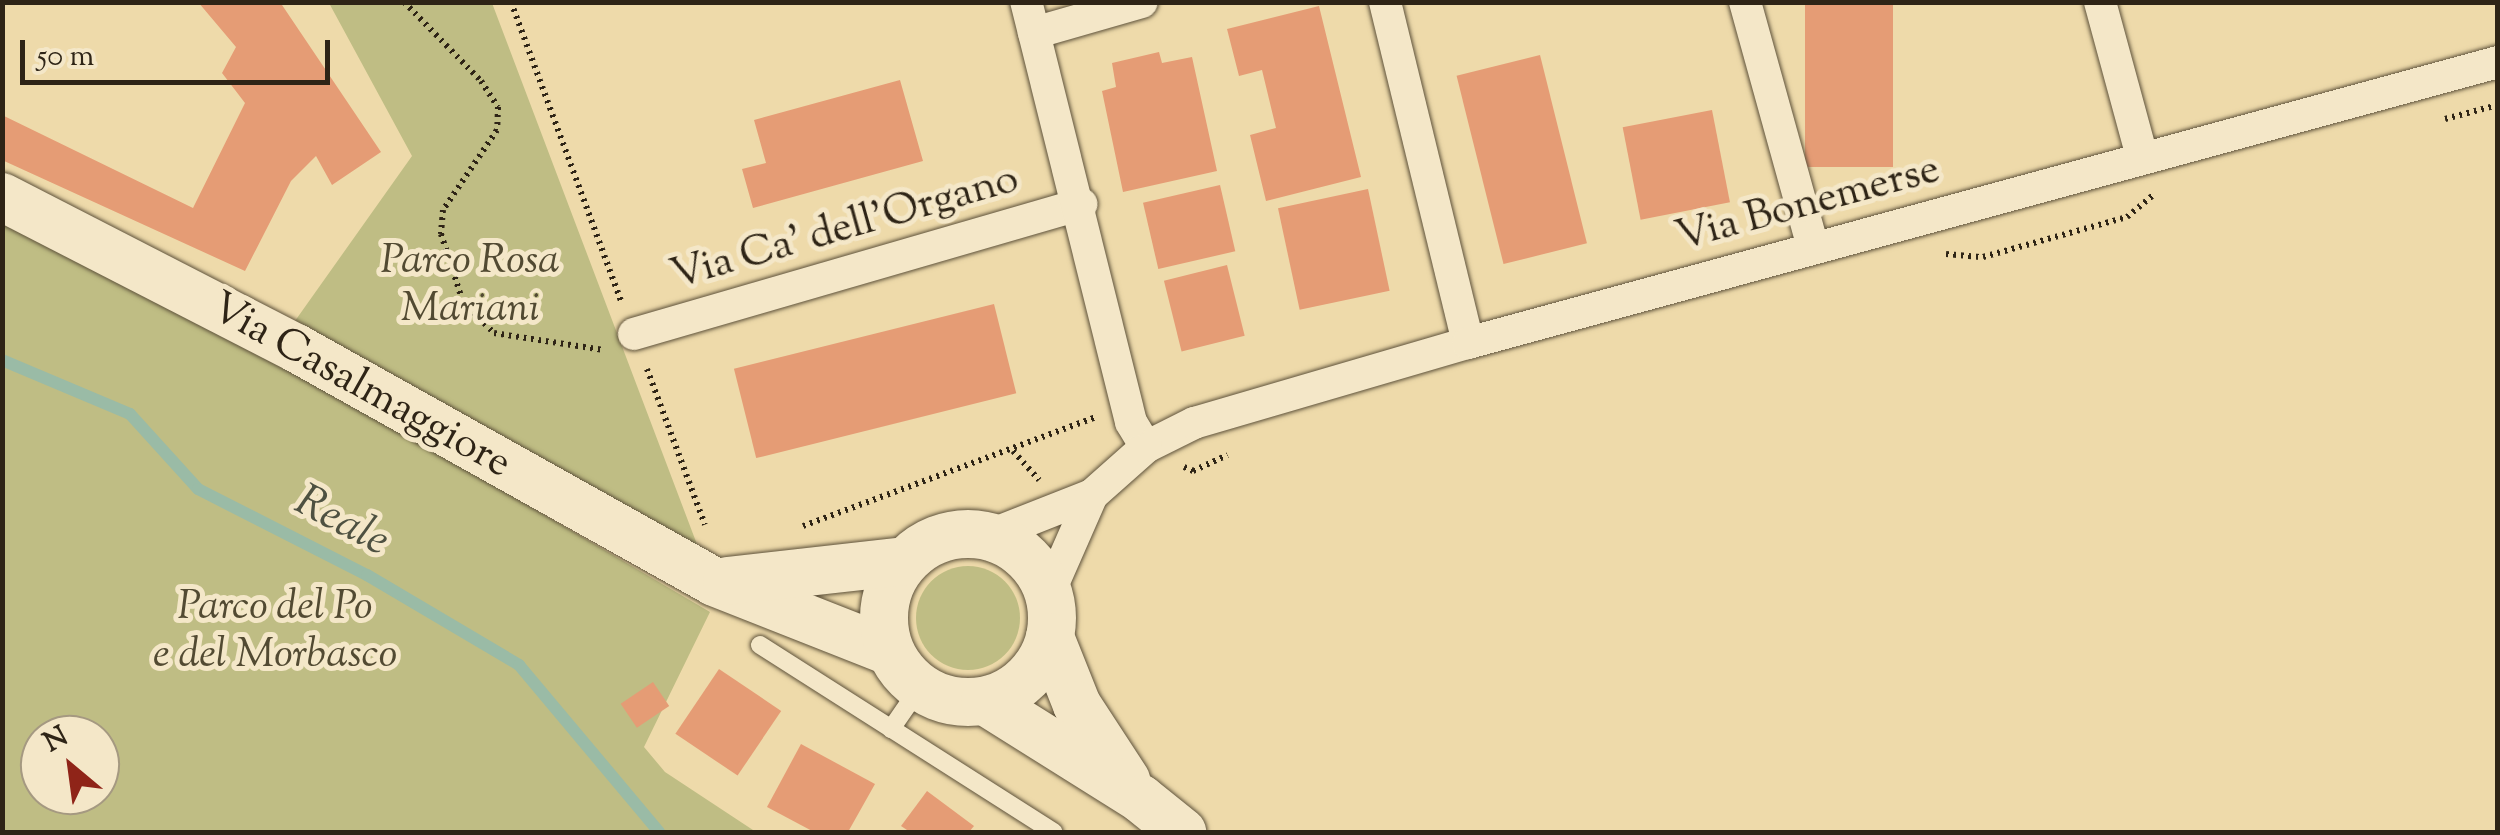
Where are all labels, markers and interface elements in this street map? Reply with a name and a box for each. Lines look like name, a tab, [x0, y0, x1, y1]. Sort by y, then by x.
scale bar	[25, 20, 335, 82]
text: 50 m	[37, 36, 94, 79]
street label: Via Bonemerse	[1671, 146, 1945, 264]
street label: Via Ca' dell'Organo	[665, 155, 1025, 303]
park label: Parco Rosa Mariani	[381, 237, 559, 336]
street label: Via Casalmaggiore	[201, 283, 519, 491]
water label: Reale	[285, 476, 397, 570]
park label: Parco del Po e del Morbasco	[153, 583, 397, 681]
north arrow	[20, 715, 120, 815]
text: N	[37, 718, 76, 763]

